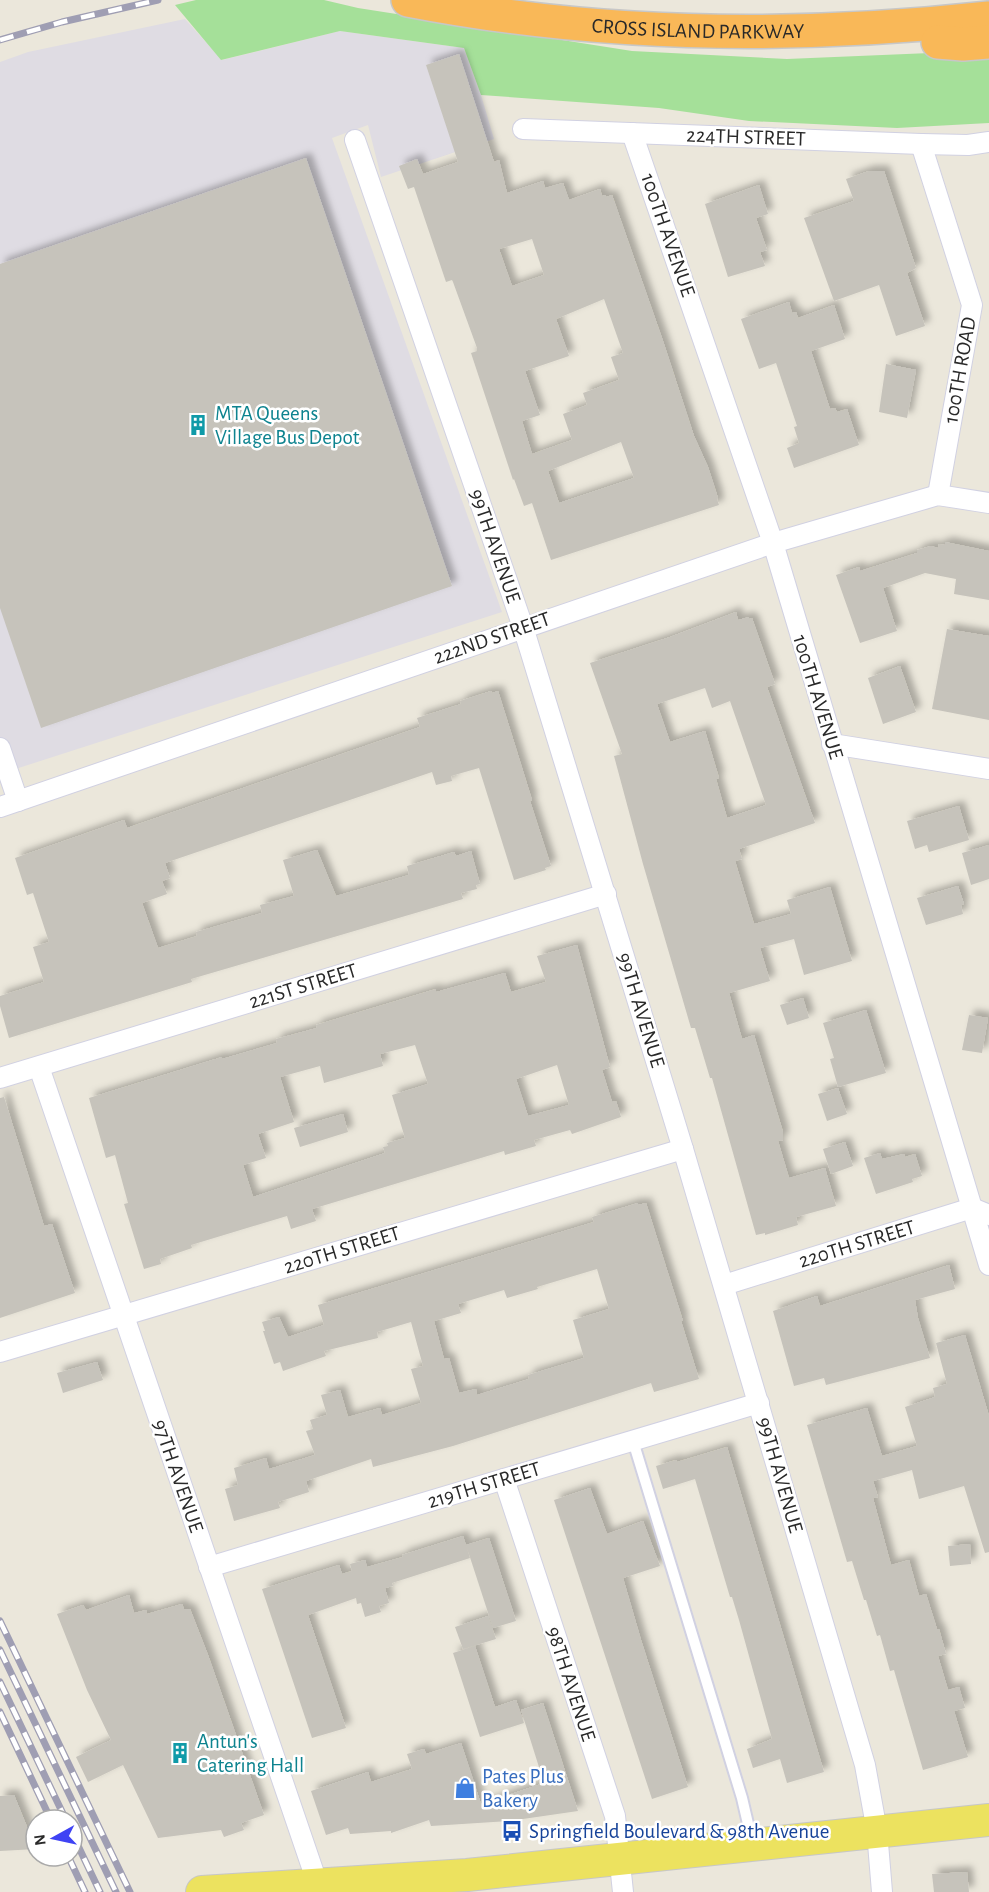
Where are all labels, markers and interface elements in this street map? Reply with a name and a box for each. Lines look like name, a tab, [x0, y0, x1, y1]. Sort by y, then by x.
street label: CROSS ISLAND PARKWAY	[591, 15, 805, 42]
street label: 224TH STREET	[686, 124, 806, 150]
street label: 100TH AVENUE	[637, 171, 699, 299]
street label: 100TH ROAD	[940, 315, 980, 425]
place label: MTA Queens Village Bus Depot	[215, 403, 360, 448]
building icon: MTA Queens Village Bus Depot	[186, 413, 210, 437]
street label: 99TH AVENUE	[466, 486, 524, 606]
street label: 222ND STREET	[431, 608, 553, 668]
street label: 100TH AVENUE	[789, 632, 847, 762]
street label: 99TH AVENUE	[614, 950, 668, 1070]
street label: 221ST STREET	[247, 960, 359, 1012]
street label: 220TH STREET	[796, 1216, 918, 1272]
street label: 220TH STREET	[281, 1222, 403, 1278]
street label: 99TH AVENUE	[753, 1415, 807, 1535]
street label: 97TH AVENUE	[149, 1417, 207, 1535]
street label: 219TH STREET	[425, 1458, 543, 1512]
street label: 98TH AVENUE	[543, 1624, 599, 1744]
place label: Antun's Catering Hall	[197, 1731, 304, 1776]
building icon: Antun's Catering Hall	[168, 1741, 192, 1765]
place label: Pates Plus Bakery	[482, 1766, 564, 1811]
shop icon: Pates Plus Bakery	[453, 1776, 477, 1800]
north arrow	[24, 1808, 84, 1868]
bus stop icon: Springfield Boulevard & 98th Avenue	[500, 1819, 524, 1843]
place label: Springfield Boulevard & 98th Avenue	[529, 1821, 829, 1842]
text: N	[31, 1833, 49, 1847]

